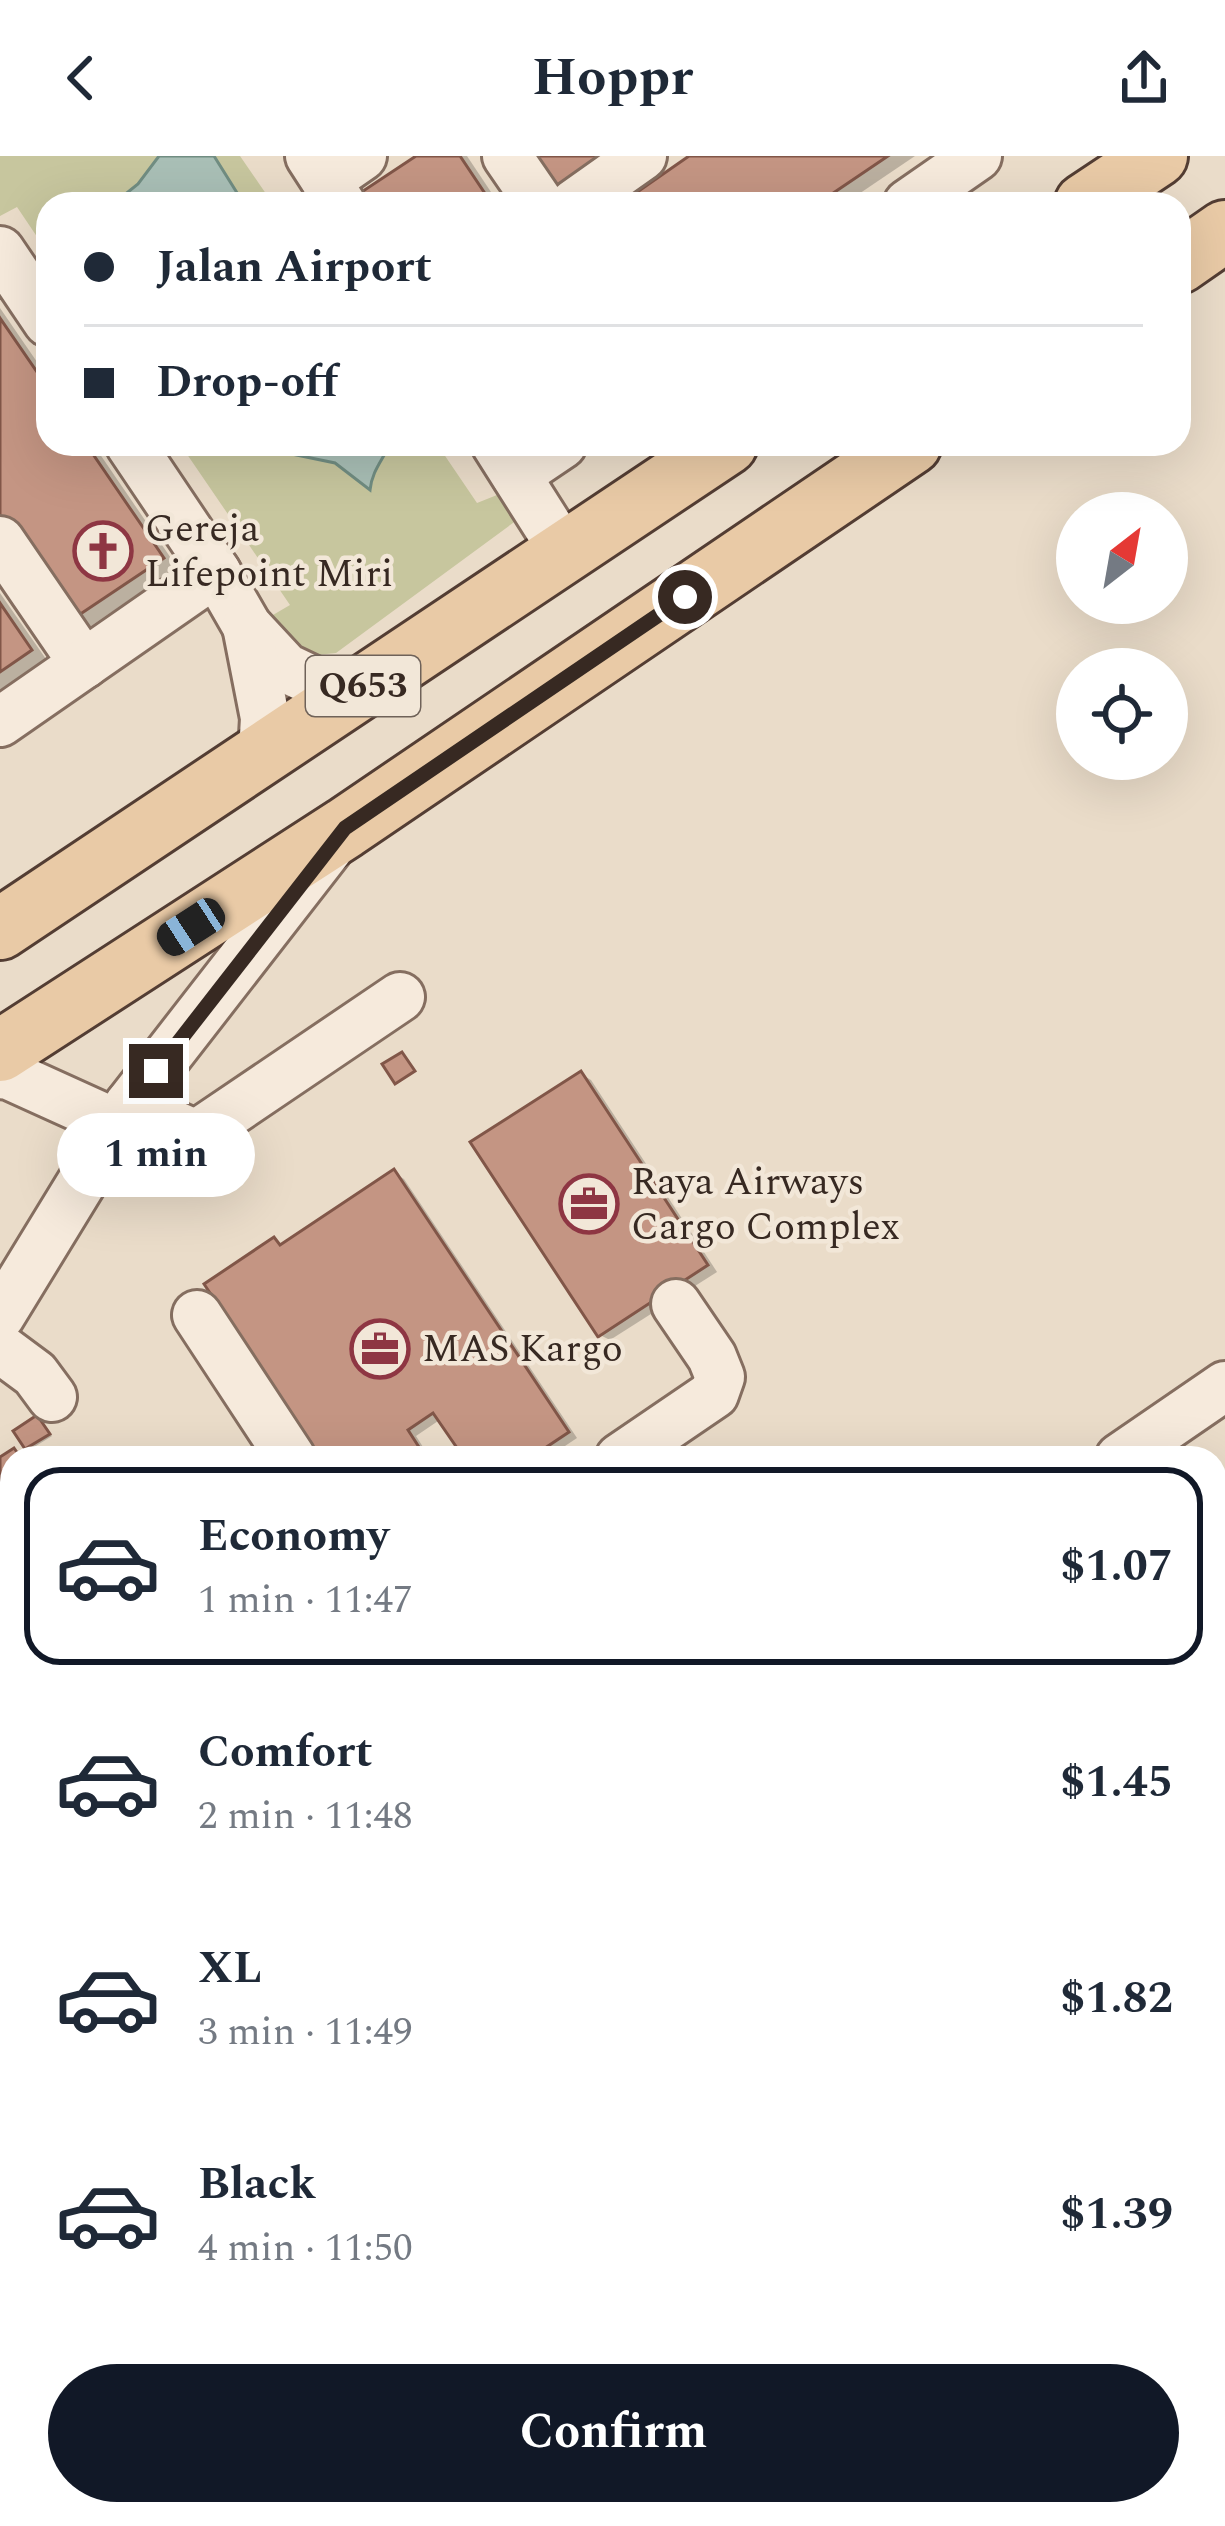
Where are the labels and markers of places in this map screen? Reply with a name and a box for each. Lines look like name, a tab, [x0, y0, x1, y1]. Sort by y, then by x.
place label: Gereja Lifepoint Miri	[145, 500, 393, 604]
church icon: Gereja Lifepoint Miri	[72, 520, 134, 582]
place label: Raya Airways Cargo Complex	[631, 1153, 900, 1257]
office icon: Raya Airways Cargo Complex	[558, 1173, 620, 1235]
office icon: MAS Kargo	[349, 1318, 411, 1380]
place label: MAS Kargo	[422, 1320, 623, 1379]

